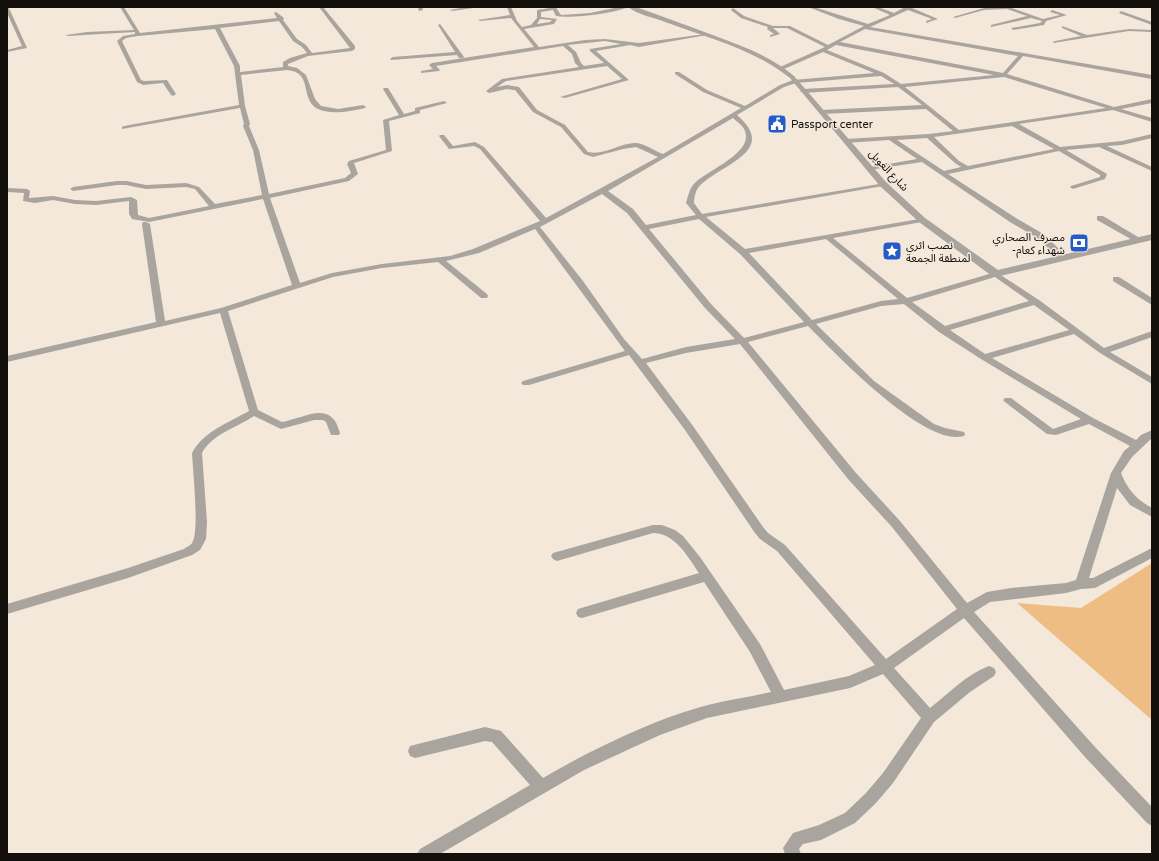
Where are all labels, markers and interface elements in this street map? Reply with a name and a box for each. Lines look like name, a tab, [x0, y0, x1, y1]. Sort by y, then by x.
public building icon: Passport center	[766, 113, 788, 135]
place label: Passport center	[791, 118, 874, 131]
street label: شارع الغويل	[865, 147, 911, 195]
place label: مصرف الصحاري -شهداء كعام	[993, 231, 1065, 258]
bank icon: مصرف الصحاري -شهداء كعام	[1068, 232, 1090, 254]
place label: نصب اثري لمنطقة الجمعة	[906, 239, 971, 265]
place icon: نصب اثري لمنطقة الجمعة	[881, 240, 903, 262]

